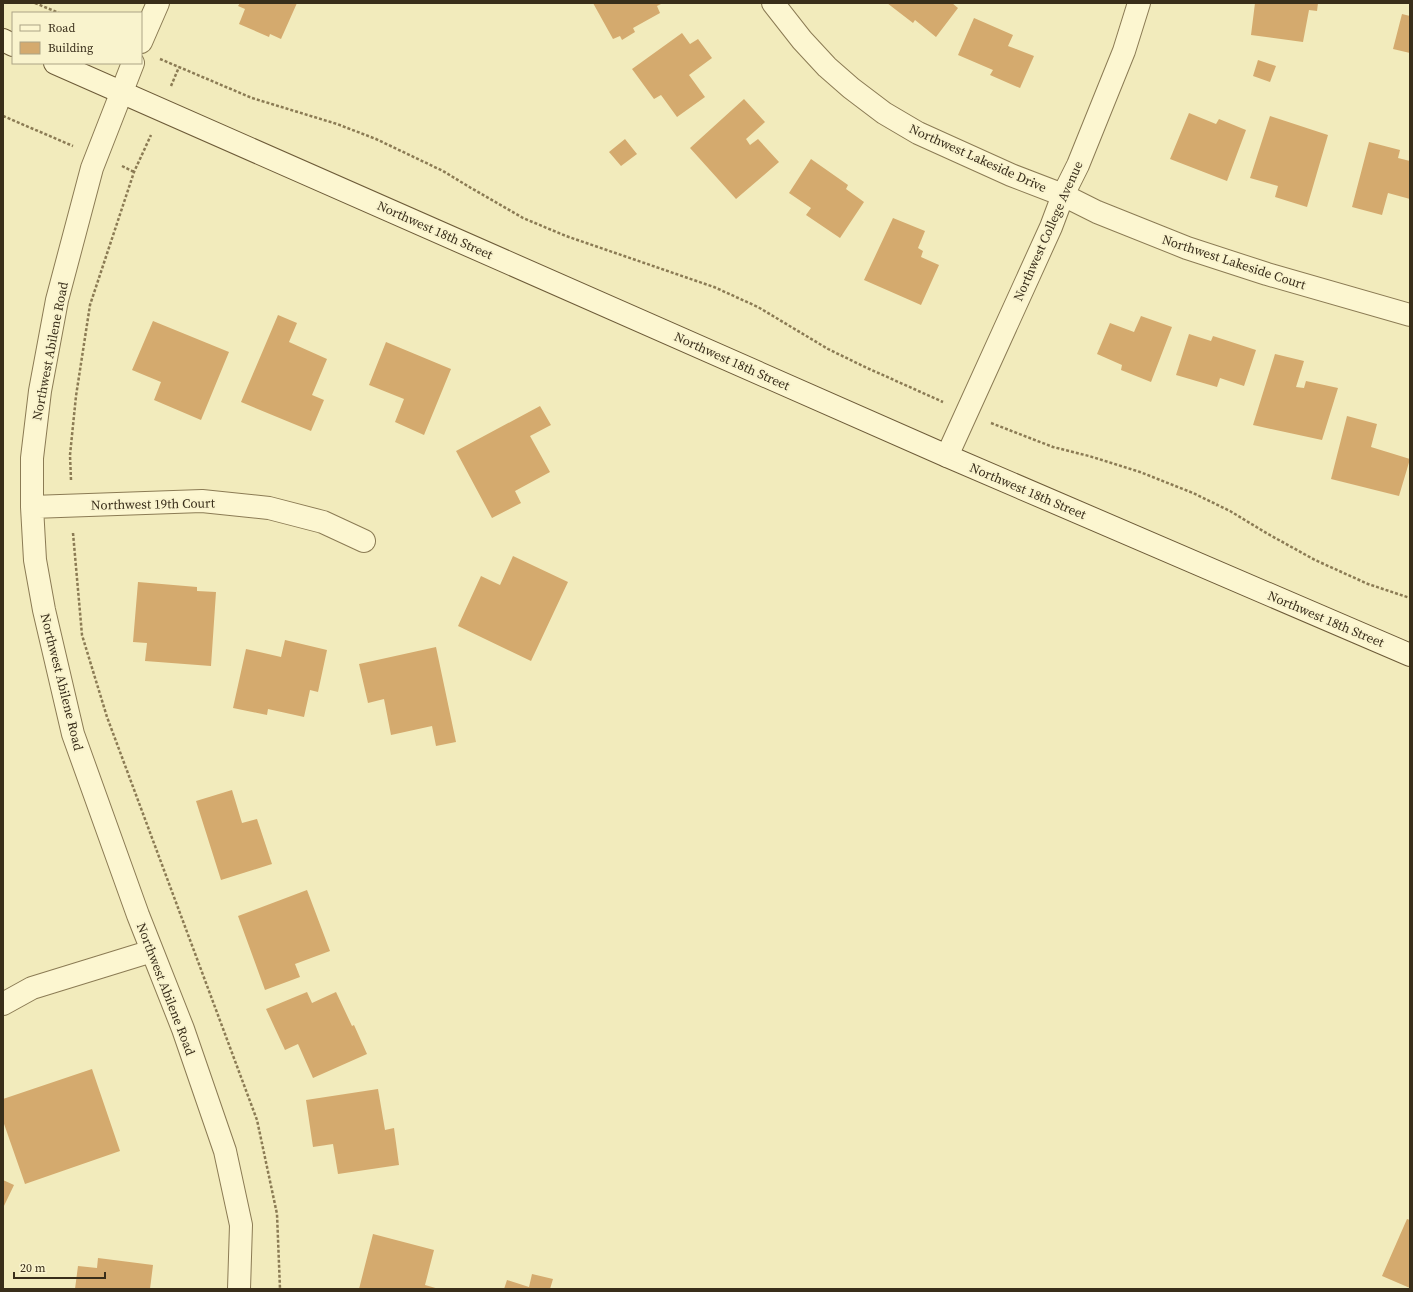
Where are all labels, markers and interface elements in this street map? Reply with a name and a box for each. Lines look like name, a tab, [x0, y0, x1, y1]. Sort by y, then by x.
legend	[12, 12, 142, 64]
text: Road	[48, 20, 75, 36]
text: Building	[48, 40, 93, 56]
street label: Northwest Lakeside Drive	[907, 120, 1050, 196]
street label: Northwest College Avenue	[1009, 158, 1087, 304]
street label: Northwest 18th Street	[375, 197, 496, 263]
street label: Northwest Lakeside Court	[1160, 231, 1309, 294]
street label: Northwest Abilene Road	[28, 280, 72, 422]
street label: Northwest 18th Street	[672, 328, 793, 394]
street label: Northwest 18th Street	[967, 459, 1089, 524]
street label: Northwest 19th Court	[91, 494, 216, 514]
street label: Northwest 18th Street	[1265, 587, 1387, 652]
street label: Northwest Abilene Road	[37, 612, 87, 753]
street label: Northwest Abilene Road	[133, 920, 199, 1058]
scale bar	[14, 1254, 105, 1280]
text: 20 m	[20, 1260, 46, 1276]

